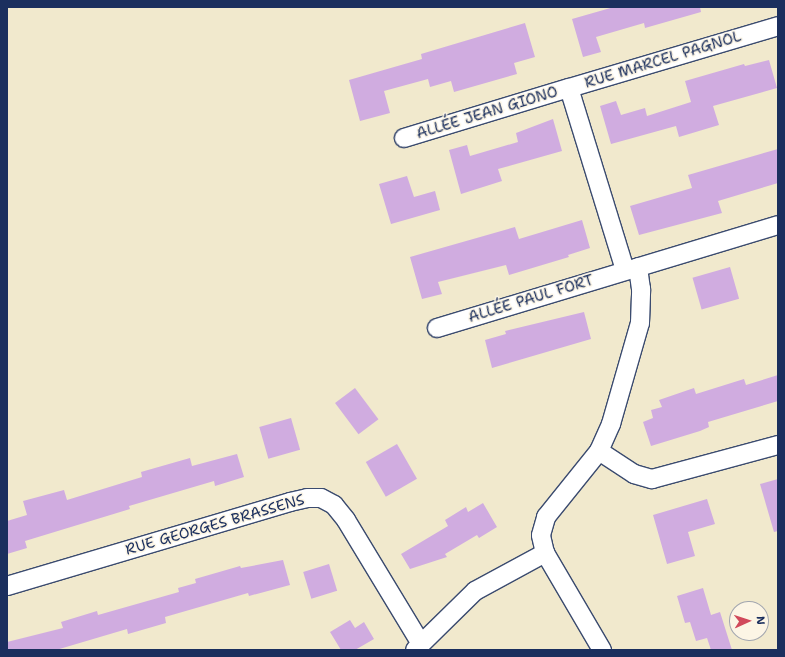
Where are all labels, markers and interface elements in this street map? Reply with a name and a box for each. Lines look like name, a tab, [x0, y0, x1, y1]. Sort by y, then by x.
street label: RUE MARCEL PAGNOL	[583, 28, 743, 92]
street label: ALLÉE JEAN GIONO	[414, 83, 560, 143]
street label: ALLÉE PAUL FORT	[466, 271, 596, 327]
street label: RUE GEORGES BRASSENS	[123, 491, 307, 559]
north arrow	[729, 601, 769, 641]
text: N	[753, 616, 768, 625]

